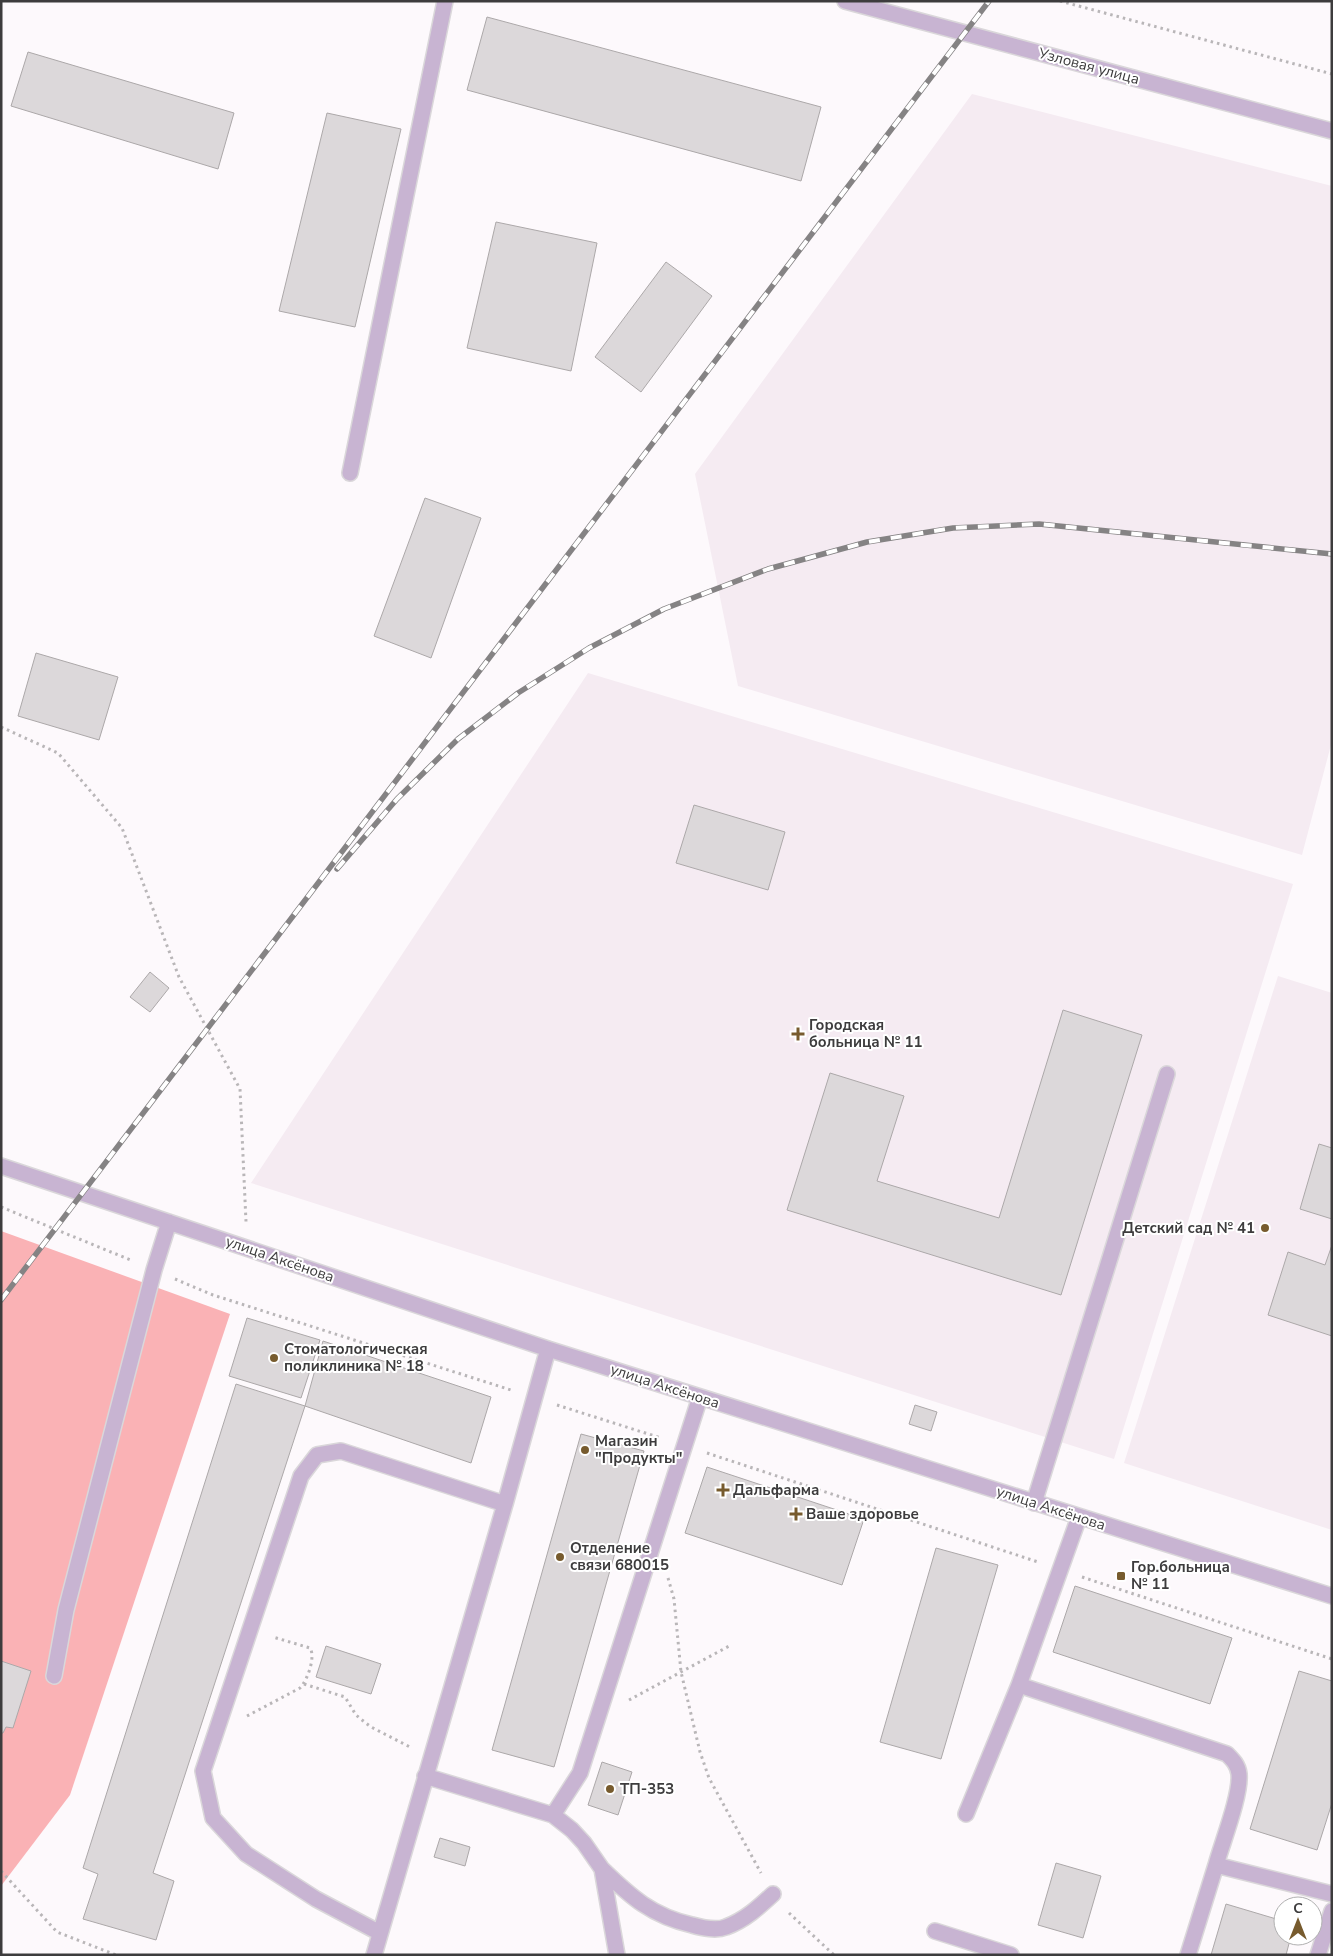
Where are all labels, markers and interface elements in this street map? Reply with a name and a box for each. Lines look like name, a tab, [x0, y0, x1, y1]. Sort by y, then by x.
street label: Узловая улица	[1035, 43, 1142, 89]
place label: Городская больница № 11	[809, 1015, 922, 1052]
marker: Городская больница № 11	[791, 1027, 805, 1041]
place label: Детский сад № 41	[1122, 1218, 1255, 1238]
marker: Детский сад № 41	[1259, 1222, 1271, 1234]
street label: улица Аксёнова	[223, 1231, 337, 1287]
place label: Стоматологическая поликлиника № 18	[284, 1339, 428, 1376]
marker: Стоматологическая поликлиника № 18	[268, 1352, 280, 1364]
street label: улица Аксёнова	[608, 1359, 722, 1413]
place label: Магазин "Продукты"	[595, 1431, 682, 1468]
marker: Магазин "Продукты"	[579, 1444, 591, 1456]
place label: Дальфарма	[733, 1480, 820, 1500]
street label: улица Аксёнова	[994, 1481, 1108, 1535]
marker: Дальфарма	[717, 1484, 729, 1496]
place label: Ваше здоровье	[806, 1504, 919, 1524]
marker: Ваше здоровье	[790, 1508, 802, 1520]
place label: Отделение связи 680015	[570, 1538, 669, 1575]
marker: Отделение связи 680015	[554, 1551, 566, 1563]
place label: Гор.больница № 11	[1131, 1557, 1230, 1594]
marker: Гор.больница № 11	[1115, 1570, 1127, 1582]
place label: ТП-353	[620, 1779, 674, 1799]
marker: ТП-353	[604, 1783, 616, 1795]
north arrow	[1273, 1896, 1323, 1946]
text: С	[1293, 1899, 1303, 1918]

